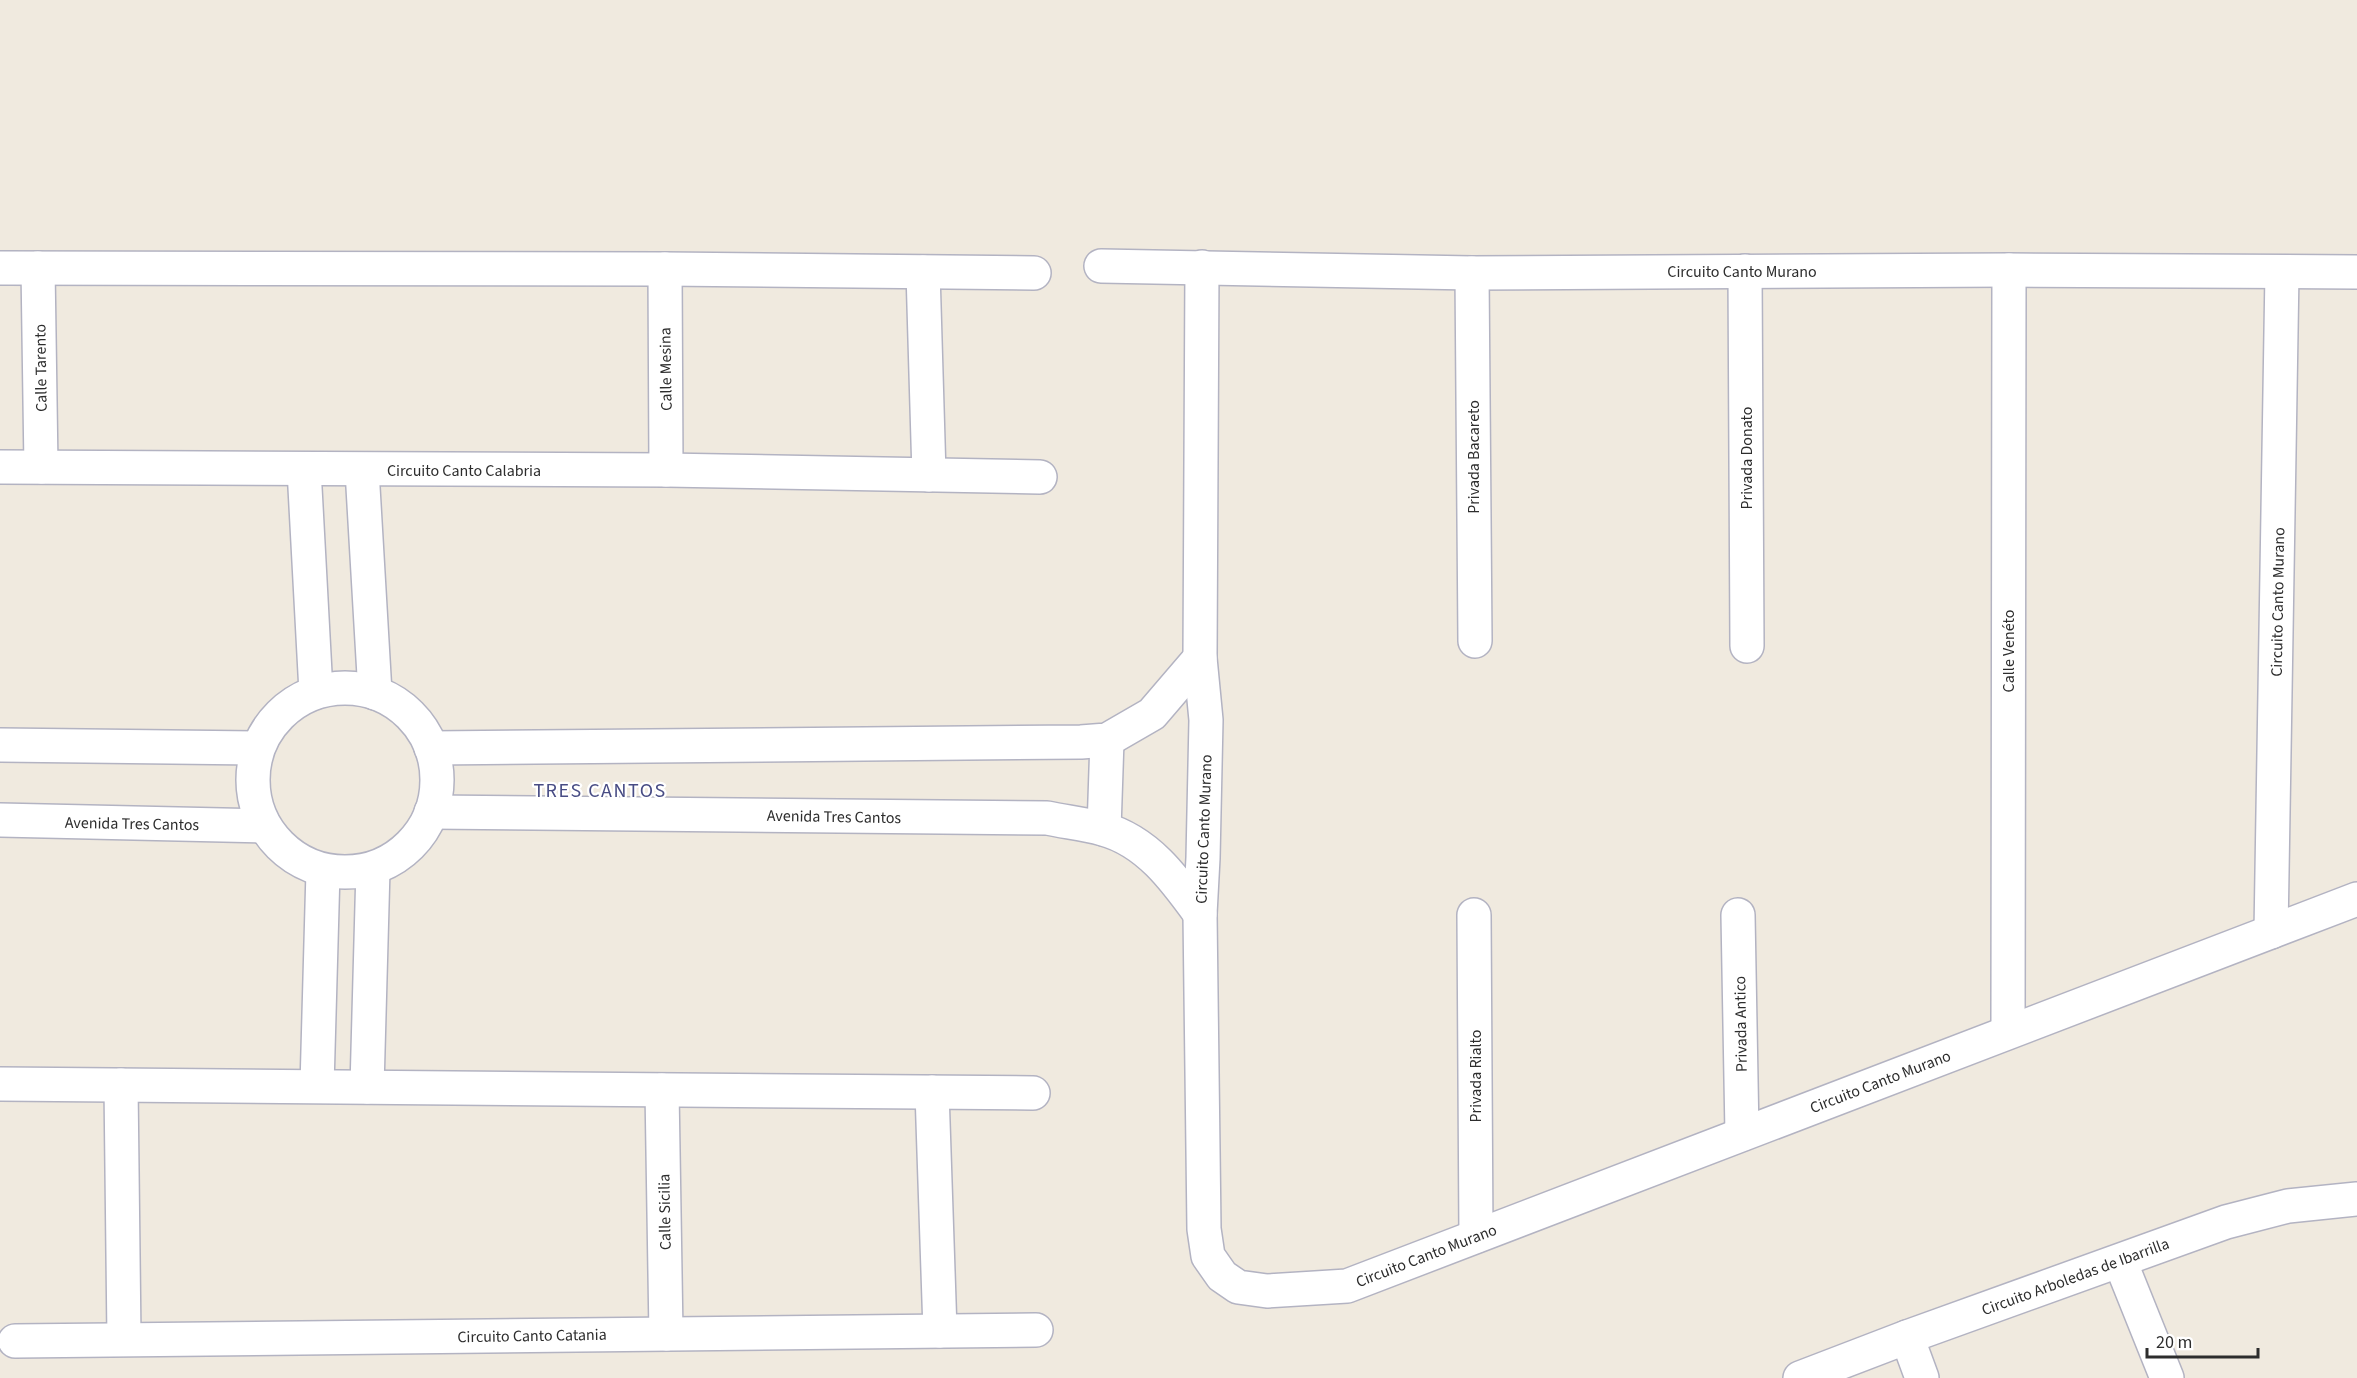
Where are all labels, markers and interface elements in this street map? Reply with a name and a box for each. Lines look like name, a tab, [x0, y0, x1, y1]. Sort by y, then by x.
street label: Circuito Canto Murano	[1667, 261, 1817, 283]
street label: Calle Tarento	[29, 324, 53, 412]
street label: Calle Mesina	[654, 327, 678, 411]
street label: Privada Bacareto	[1463, 400, 1485, 514]
street label: Privada Donato	[1736, 407, 1758, 509]
street label: Circuito Canto Calabria	[387, 460, 541, 482]
street label: Circuito Canto Murano	[2266, 527, 2290, 677]
street label: Calle Venéto	[1998, 610, 2020, 692]
street label: Circuito Canto Murano	[1190, 754, 1218, 904]
district label: TRES CANTOS	[533, 777, 667, 805]
street label: Avenida Tres Cantos	[767, 805, 902, 829]
street label: Avenida Tres Cantos	[65, 812, 200, 836]
street label: Privada Antico	[1729, 976, 1753, 1072]
street label: Privada Rialto	[1465, 1030, 1487, 1122]
street label: Circuito Canto Murano	[1807, 1045, 1954, 1119]
street label: Calle Sicilia	[653, 1174, 677, 1250]
street label: Circuito Canto Murano	[1353, 1219, 1500, 1293]
street label: Circuito Arboledas de Ibarrilla	[1978, 1233, 2172, 1321]
scale bar	[2147, 1321, 2258, 1359]
street label: Circuito Canto Catania	[457, 1324, 607, 1348]
text: 20 m	[2156, 1330, 2192, 1355]

